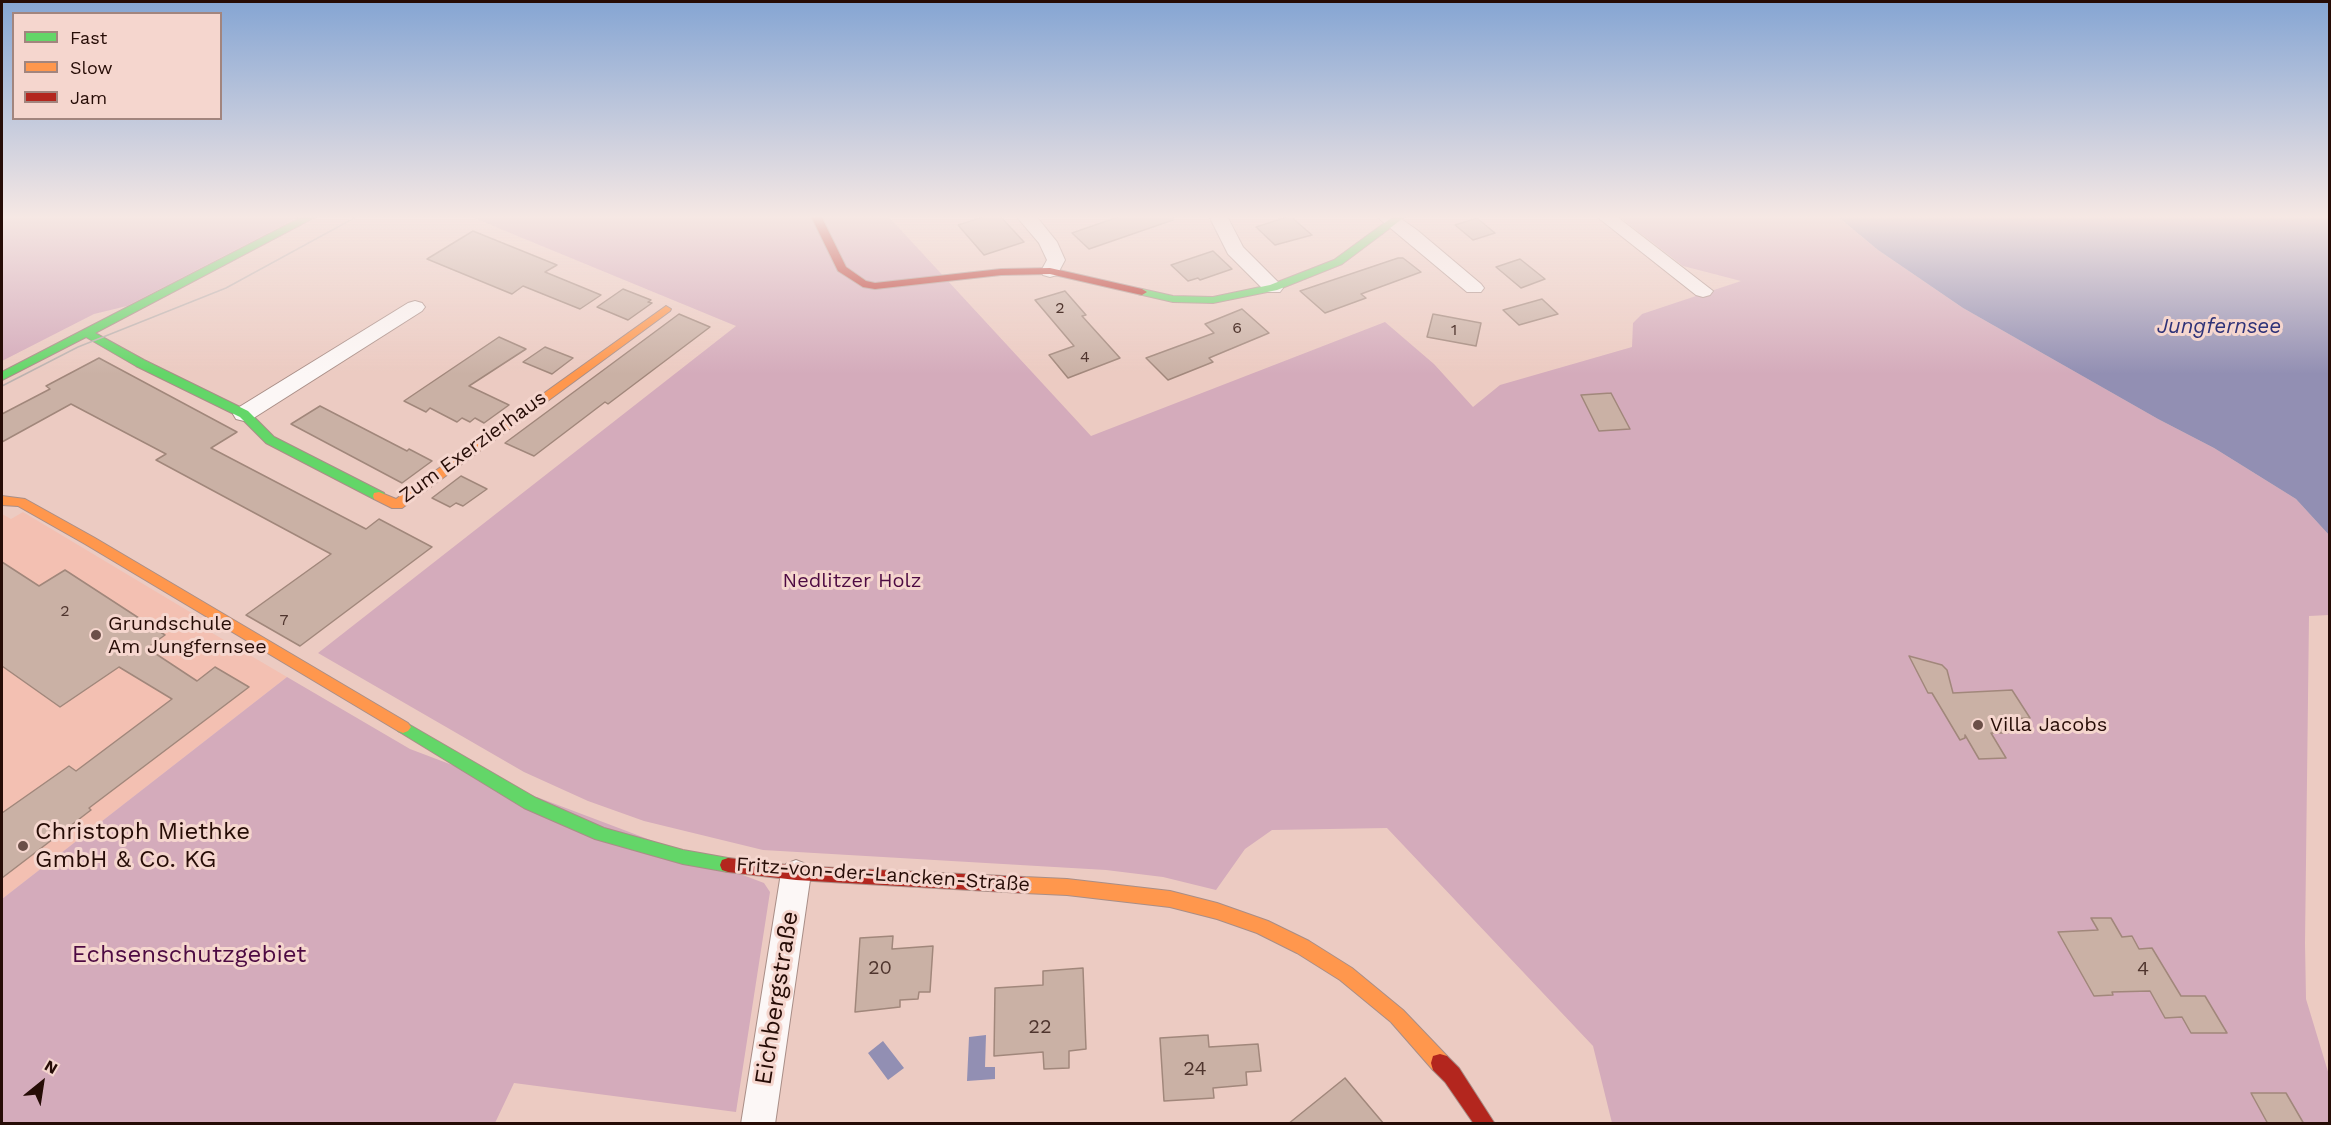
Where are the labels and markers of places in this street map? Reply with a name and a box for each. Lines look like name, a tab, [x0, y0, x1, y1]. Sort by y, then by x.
place label: Grundschule Am Jungfernsee	[108, 612, 267, 659]
marker: Grundschule Am Jungfernsee	[89, 628, 103, 642]
place label: Villa Jacobs	[1990, 713, 2107, 737]
marker: Villa Jacobs	[1971, 718, 1985, 732]
place label: Christoph Miethke GmbH & Co. KG	[35, 818, 250, 874]
marker: Christoph Miethke GmbH & Co. KG	[16, 839, 30, 853]

